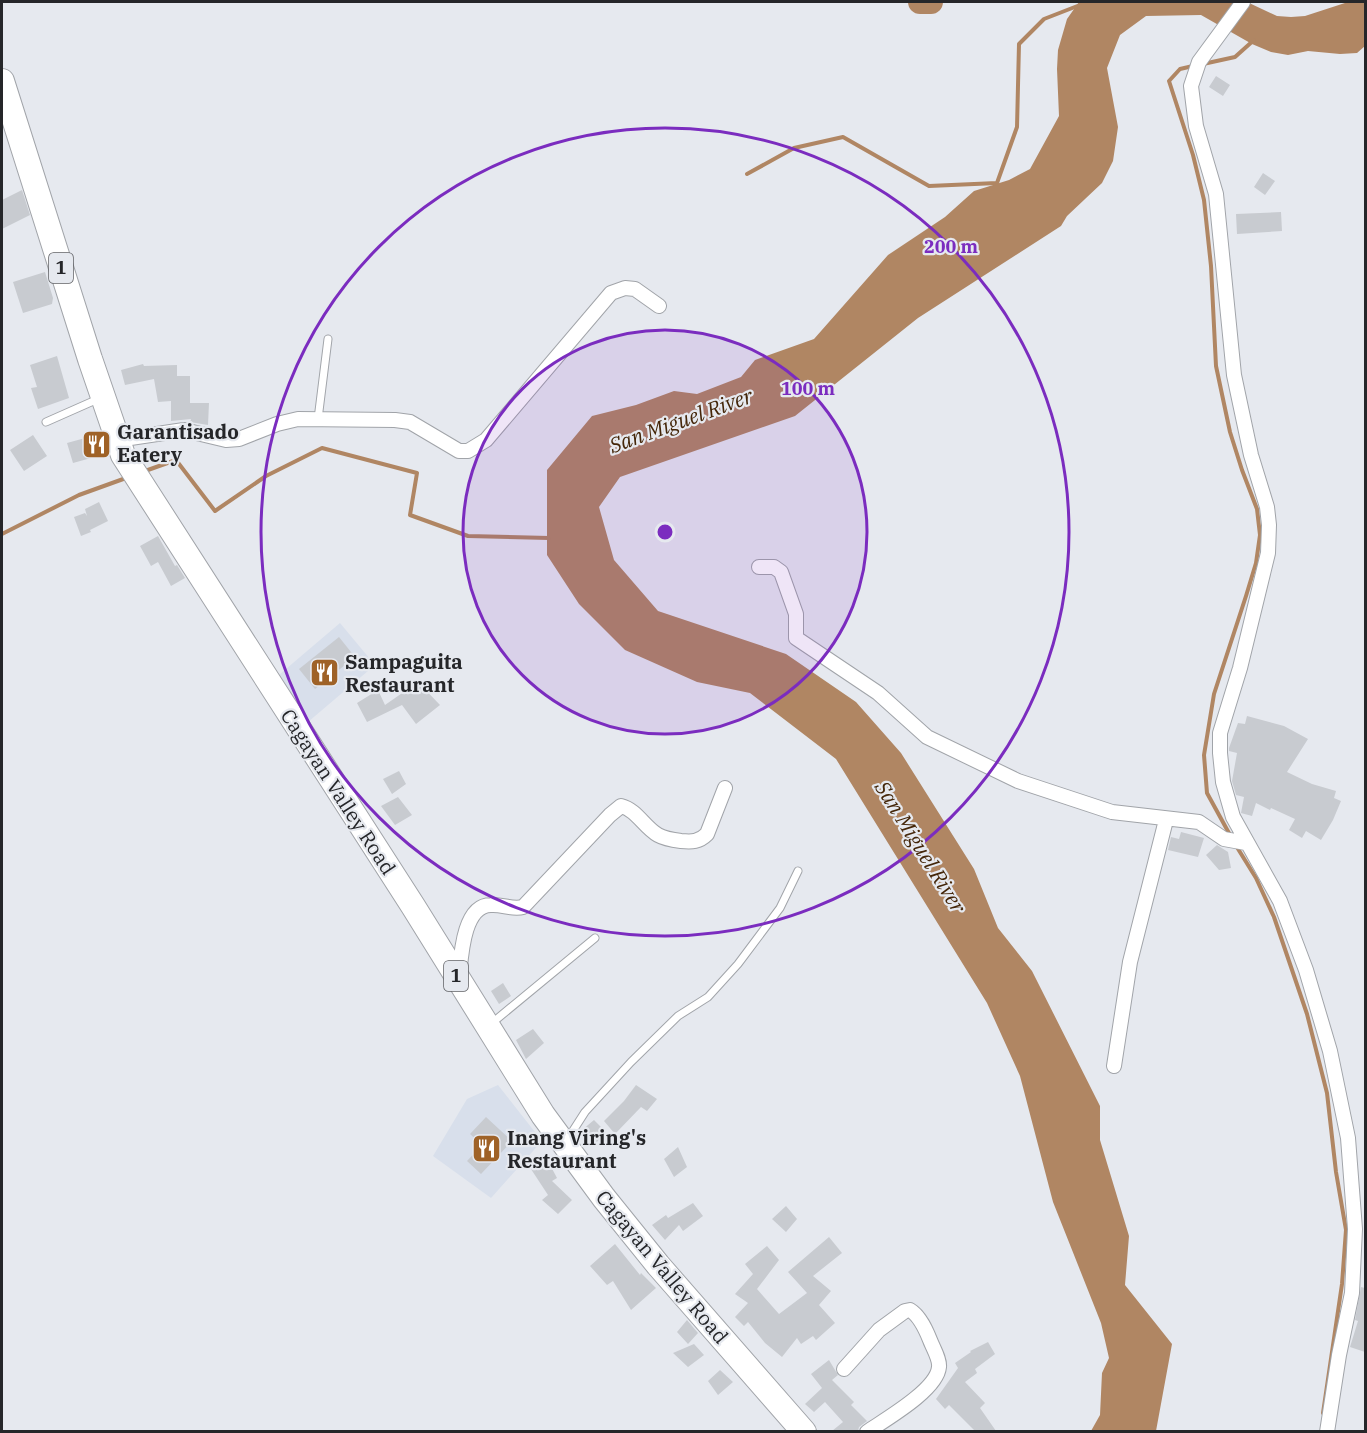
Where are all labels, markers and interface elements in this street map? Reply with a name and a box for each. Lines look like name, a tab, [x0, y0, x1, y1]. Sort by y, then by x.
text: 200 m	[924, 235, 979, 258]
road number: 1	[49, 253, 73, 283]
text: 100 m	[781, 377, 836, 400]
water label: San Miguel River	[604, 381, 757, 459]
place label: Garantisado Eatery	[117, 418, 239, 468]
restaurant icon: Garantisado Eatery	[80, 428, 112, 460]
centre of rings	[655, 522, 675, 542]
place label: Sampaguita Restaurant	[345, 648, 463, 698]
restaurant icon: Sampaguita Restaurant	[308, 657, 340, 689]
street label: Cagayan Valley Road	[275, 704, 402, 880]
water label: San Miguel River	[868, 774, 973, 919]
road number: 1	[444, 961, 468, 991]
place label: Inang Viring's Restaurant	[507, 1124, 646, 1174]
restaurant icon: Inang Viring's Restaurant	[470, 1133, 502, 1165]
street label: Cagayan Valley Road	[590, 1184, 735, 1349]

